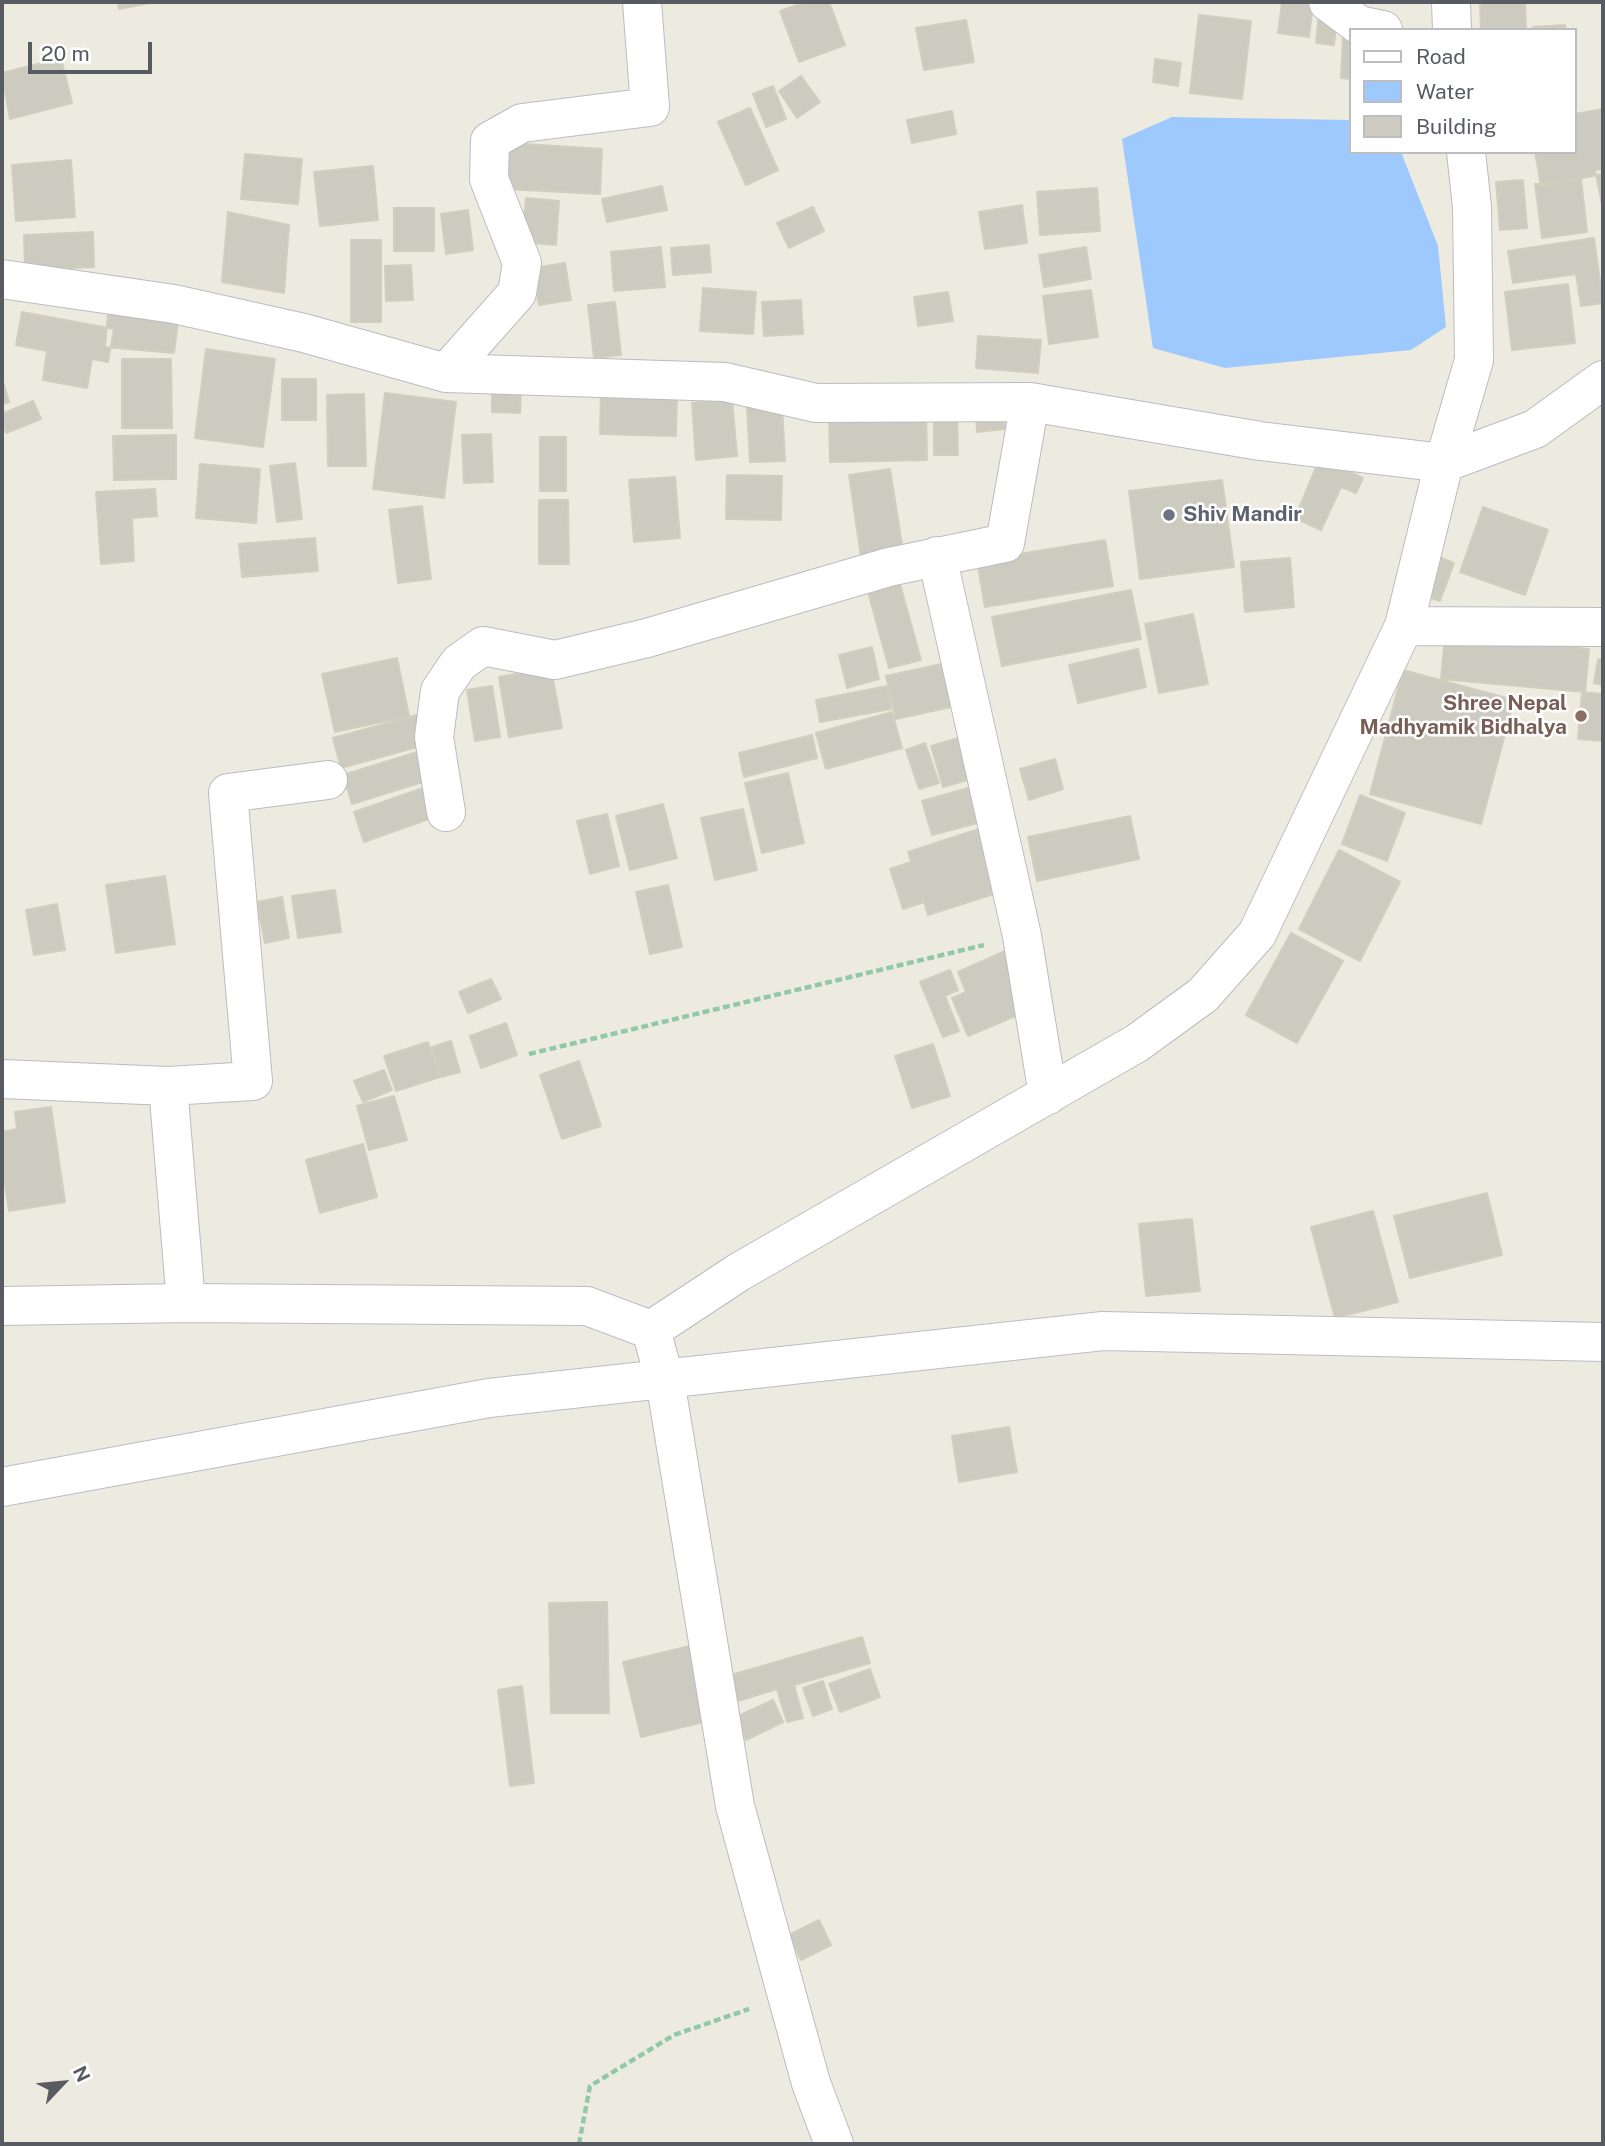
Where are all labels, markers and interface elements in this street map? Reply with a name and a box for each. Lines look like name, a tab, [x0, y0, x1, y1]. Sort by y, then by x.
scale bar	[32, 28, 156, 72]
legend	[1350, 28, 1577, 154]
text: 20 m	[41, 41, 90, 66]
text: Road	[1416, 44, 1466, 69]
text: Water	[1416, 79, 1474, 104]
text: Building	[1416, 114, 1497, 139]
place label: Shiv Mandir	[1183, 502, 1302, 528]
marker: Shiv Mandir	[1161, 507, 1177, 523]
place label: Shree Nepal Madhyamik Bidhalya	[1359, 691, 1567, 741]
marker: Shree Nepal Madhyamik Bidhalya	[1573, 708, 1589, 724]
north arrow	[28, 2048, 98, 2118]
text: N	[69, 2062, 95, 2085]

